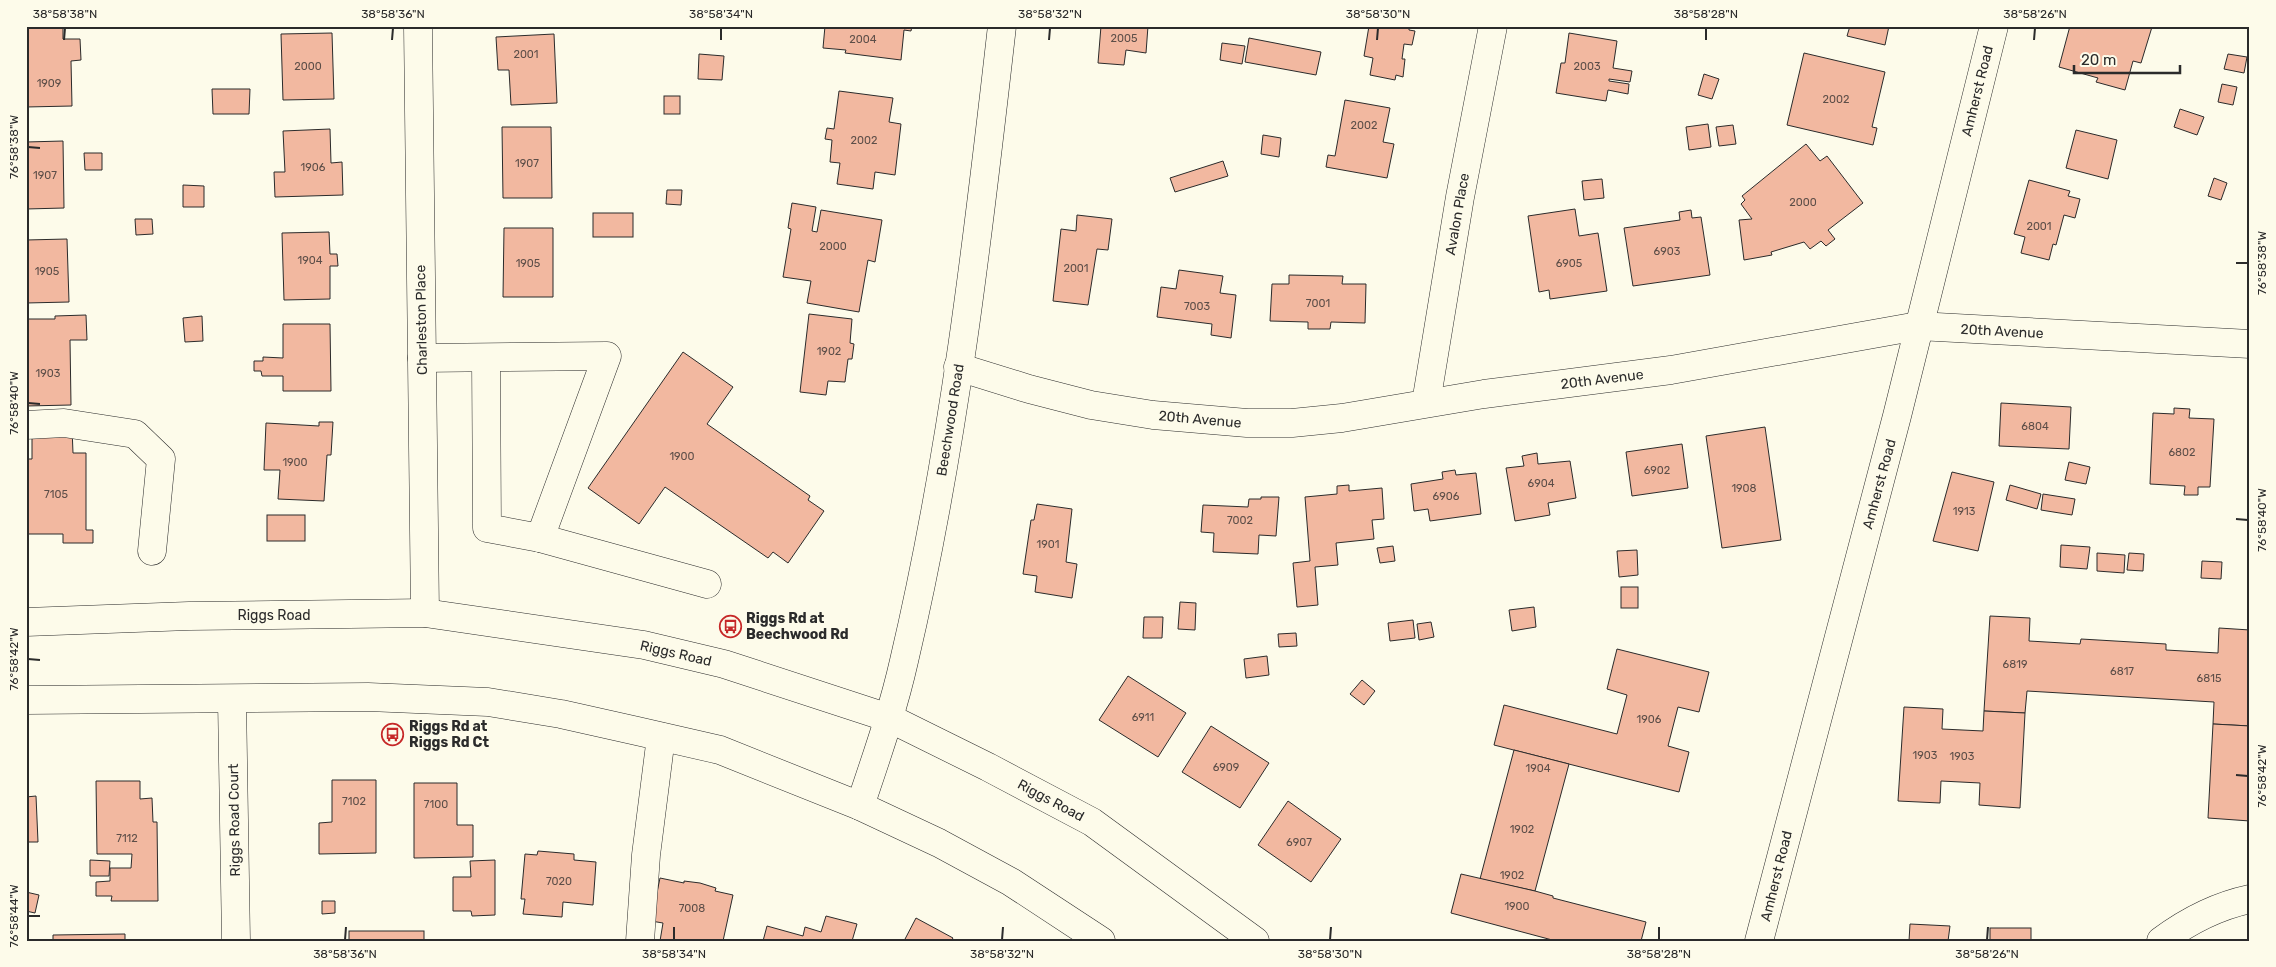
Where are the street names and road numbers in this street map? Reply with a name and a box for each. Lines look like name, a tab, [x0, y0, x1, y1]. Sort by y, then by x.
street label: Amherst Road	[1958, 44, 1997, 138]
street label: Avalon Place	[1442, 171, 1473, 257]
street label: Charleston Place	[412, 265, 431, 375]
street label: 20th Avenue	[1960, 321, 2044, 342]
street label: Beechwood Road	[933, 363, 968, 477]
street label: 20th Avenue	[1560, 366, 1645, 393]
street label: 20th Avenue	[1158, 407, 1242, 432]
street label: Amherst Road	[1859, 437, 1900, 531]
street label: Riggs Road	[237, 607, 311, 624]
street label: Riggs Road	[638, 637, 713, 670]
street label: Riggs Road Court	[225, 763, 244, 877]
street label: Riggs Road	[1015, 776, 1087, 825]
street label: Amherst Road	[1757, 829, 1796, 923]

